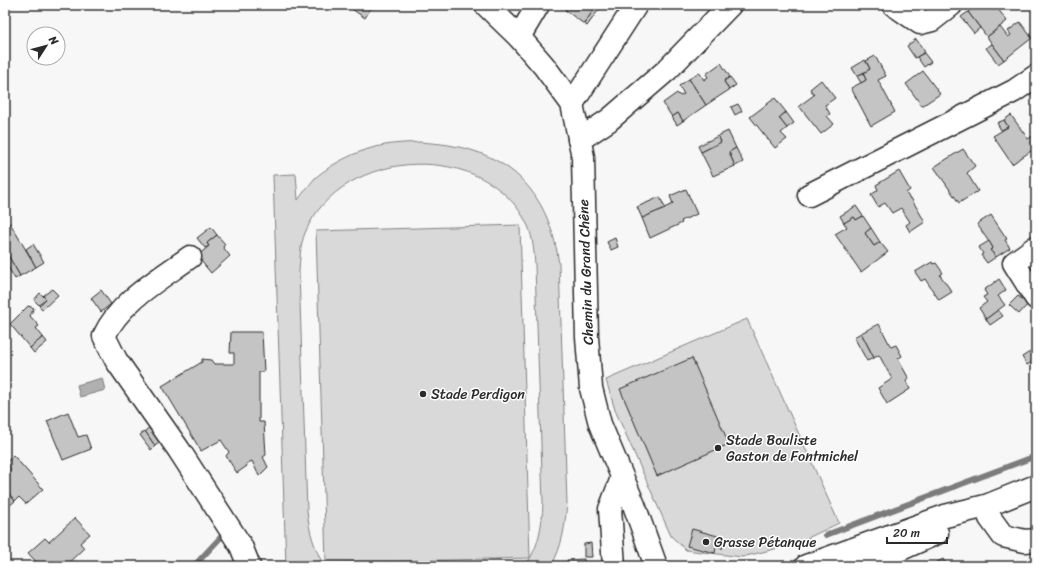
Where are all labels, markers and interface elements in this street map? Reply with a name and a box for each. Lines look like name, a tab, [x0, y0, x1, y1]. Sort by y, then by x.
north arrow	[26, 26, 66, 66]
text: N	[43, 31, 64, 49]
street label: Chemin du Grand Chêne	[571, 199, 601, 345]
place label: Stade Perdigon	[431, 382, 525, 407]
marker: Stade Perdigon	[418, 389, 428, 399]
place label: Stade Bouliste Gaston de Fontmichel	[726, 428, 859, 469]
marker: Stade Bouliste Gaston de Fontmichel	[713, 443, 723, 453]
scale bar	[887, 519, 947, 545]
text: 20 m	[893, 522, 920, 544]
place label: Grasse Pétanque	[714, 530, 816, 555]
marker: Grasse Pétanque	[701, 537, 711, 547]

